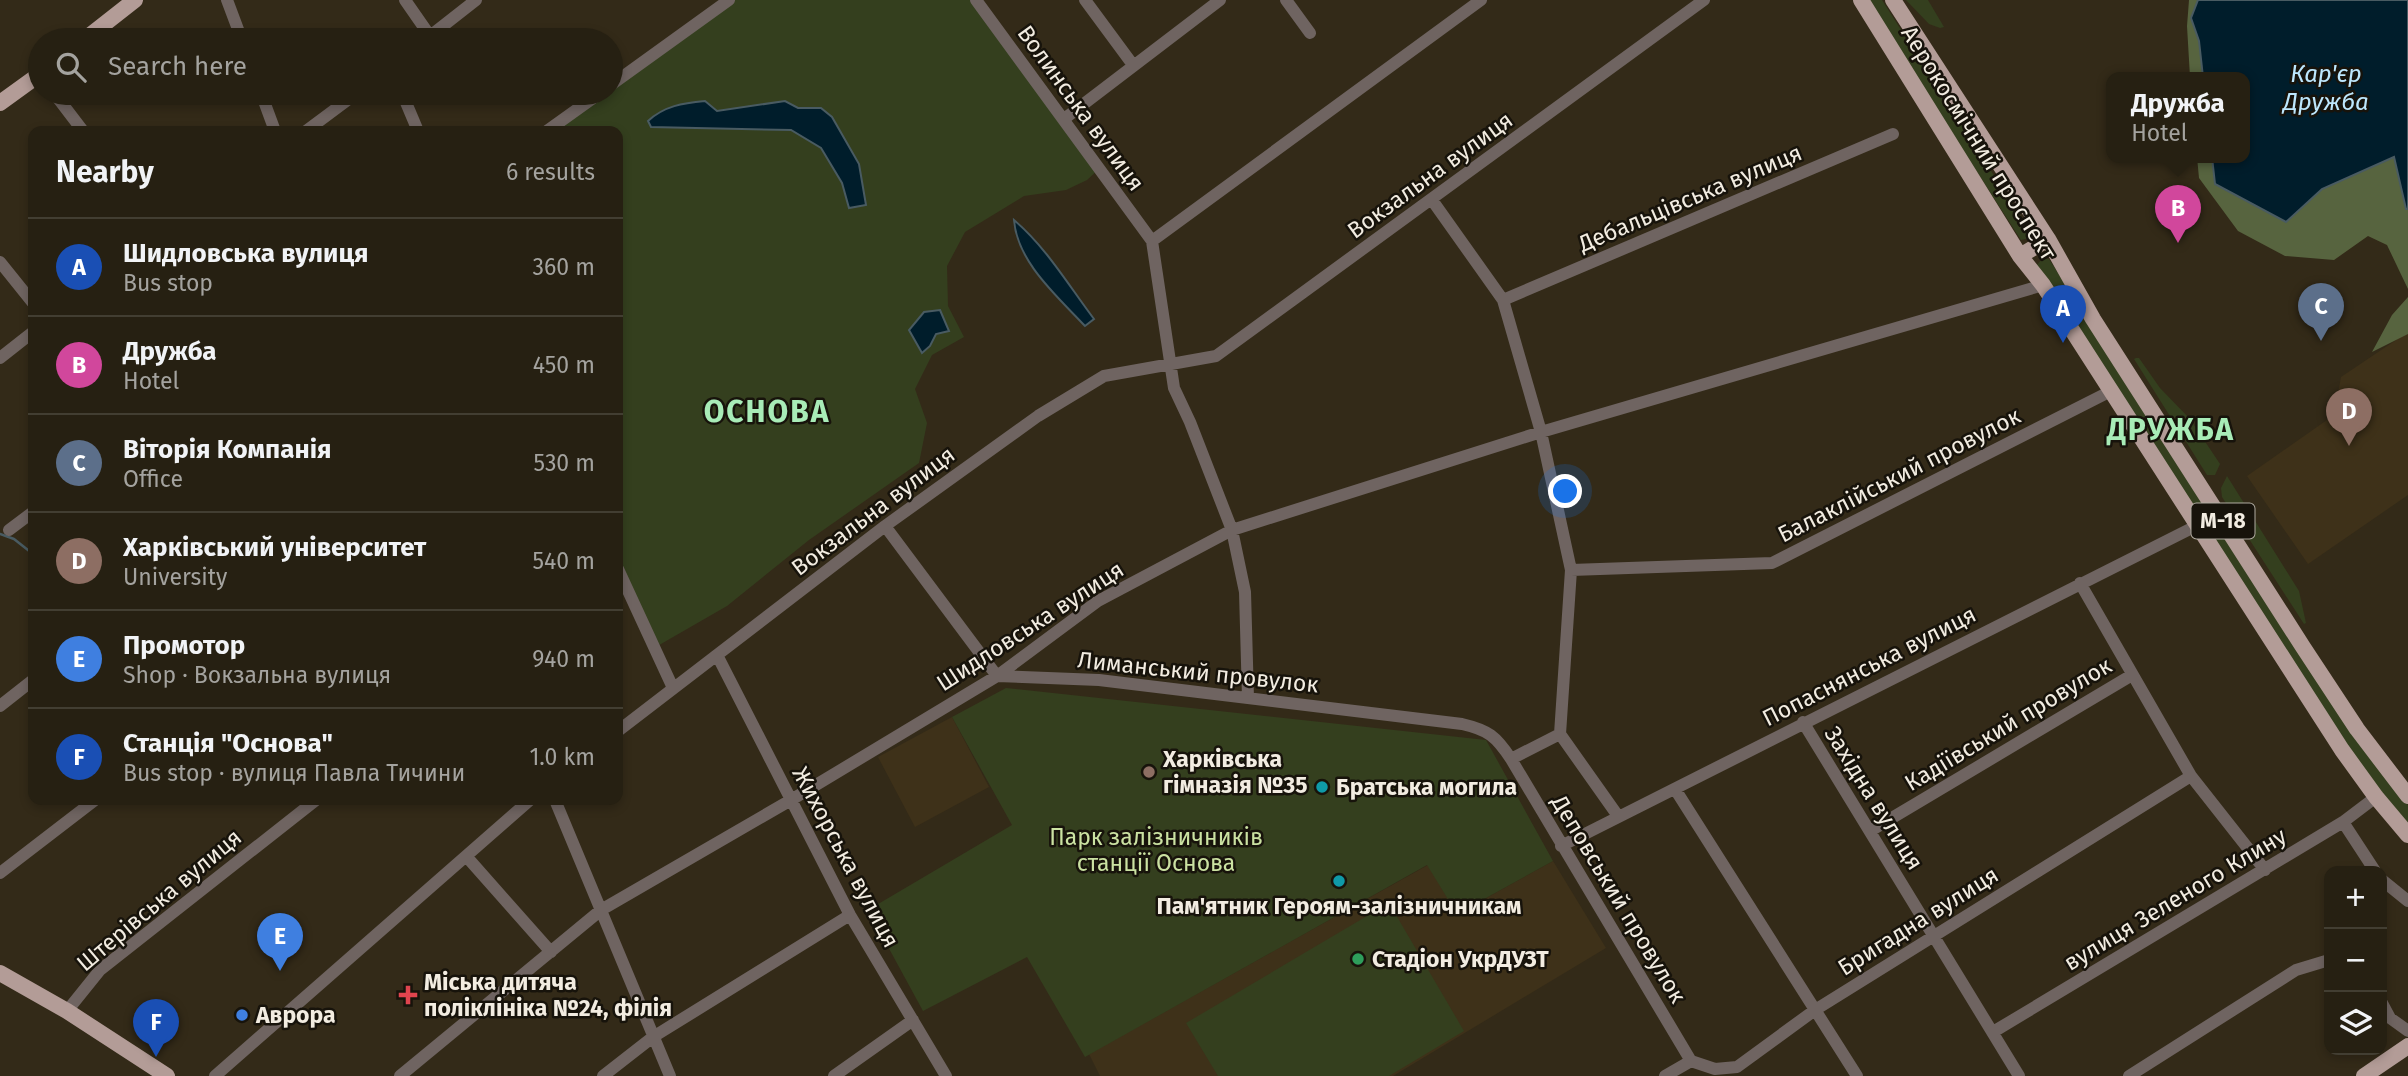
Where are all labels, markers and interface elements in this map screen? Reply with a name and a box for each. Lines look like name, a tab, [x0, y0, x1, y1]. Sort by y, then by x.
street label: Волинська вулиця	[1012, 20, 1150, 196]
street label: Аерокосмічний проспект	[1895, 21, 2063, 266]
search box	[28, 28, 623, 105]
icon: search	[52, 48, 90, 86]
text: Search here	[108, 51, 247, 82]
water label: Кар'єр Дружба	[2281, 60, 2369, 116]
popup	[2106, 72, 2250, 163]
text: Дружба	[2131, 88, 2225, 119]
street label: Вокзальна вулиця	[1342, 106, 1518, 244]
text: Hotel	[2131, 119, 2188, 147]
street label: Дебальцівська вулиця	[1573, 138, 1806, 258]
text: Nearby	[56, 154, 154, 190]
text: 6 results	[506, 158, 595, 186]
pin: B	[2155, 185, 2201, 243]
text: Шидловська вулиця	[123, 238, 368, 269]
text: A	[72, 253, 86, 281]
text: 360 m	[533, 253, 595, 281]
text: Bus stop	[123, 269, 213, 297]
pin: C	[2298, 283, 2344, 341]
pin: A	[2040, 285, 2086, 343]
text: Дружба	[123, 336, 217, 367]
text: B	[72, 351, 86, 379]
text: 450 m	[533, 351, 595, 379]
text: Hotel	[123, 367, 179, 395]
pin: D	[2326, 388, 2372, 446]
district label: ОСНОВА	[704, 394, 830, 430]
street label: Балаклійський провулок	[1773, 402, 2025, 548]
district label: ДРУЖБА	[2106, 412, 2235, 448]
text: Віторія Компанія	[123, 434, 332, 465]
street label: Вокзальна вулиця	[786, 440, 960, 582]
text: C	[72, 449, 86, 477]
text: 530 m	[534, 449, 595, 477]
text: Office	[123, 465, 183, 493]
your location	[1548, 474, 1582, 508]
road number: М-18	[2192, 504, 2254, 538]
text: Харківський університет	[123, 532, 426, 563]
text: D	[72, 547, 86, 575]
text: 540 m	[533, 547, 595, 575]
street label: Шидловська вулиця	[931, 555, 1129, 697]
text: University	[123, 563, 227, 591]
street label: Попаснянська вулиця	[1758, 600, 1980, 732]
text: Промотор	[123, 630, 245, 661]
text: E	[73, 645, 85, 673]
text: 940 m	[532, 645, 595, 673]
street label: Лиманський провулок	[1076, 645, 1320, 699]
street label: Кадіївський провулок	[1899, 651, 2117, 797]
text: Shop · Вокзальна вулиця	[123, 661, 391, 689]
street label: Західна вулиця	[1819, 721, 1929, 875]
text: Станція "Основа"	[123, 728, 333, 759]
text: F	[73, 743, 85, 771]
text: 1.0 km	[529, 743, 595, 771]
place label: Харківська гімназія №35	[1162, 745, 1308, 799]
text: Bus stop · вулиця Павла Тичини	[123, 759, 465, 787]
street label: Жихорська вулиця	[787, 762, 905, 952]
marker: Харківська гімназія №35	[1141, 764, 1157, 780]
place label: Братська могила	[1336, 773, 1517, 801]
marker: Братська могила	[1314, 779, 1330, 795]
street label: Деповський провулок	[1545, 789, 1692, 1008]
street label: вулиця Зеленого Клину	[2059, 821, 2292, 977]
street label: Штерівська вулиця	[71, 823, 247, 977]
park label: Парк залізничників станції Основа	[1049, 823, 1263, 877]
street label: Бригадна вулиця	[1832, 860, 2004, 982]
map controls	[2324, 866, 2387, 1055]
button: +	[2324, 866, 2387, 929]
marker: Пам'ятник Героям-залізничникам	[1331, 873, 1347, 889]
place label: Пам'ятник Героям-залізничникам	[1156, 892, 1522, 920]
pin: E	[257, 913, 303, 971]
button: −	[2324, 929, 2387, 992]
place label: Стадіон УкрДУЗТ	[1372, 945, 1549, 973]
marker: Стадіон УкрДУЗТ	[1350, 951, 1366, 967]
place label: Міська дитяча поліклініка №24, філія	[424, 968, 672, 1022]
marker: Міська дитяча поліклініка №24, філія	[398, 985, 418, 1005]
button: layers	[2324, 992, 2387, 1055]
pin: F	[133, 999, 179, 1057]
place label: Аврора	[255, 1001, 336, 1029]
marker: Аврора	[234, 1007, 250, 1023]

